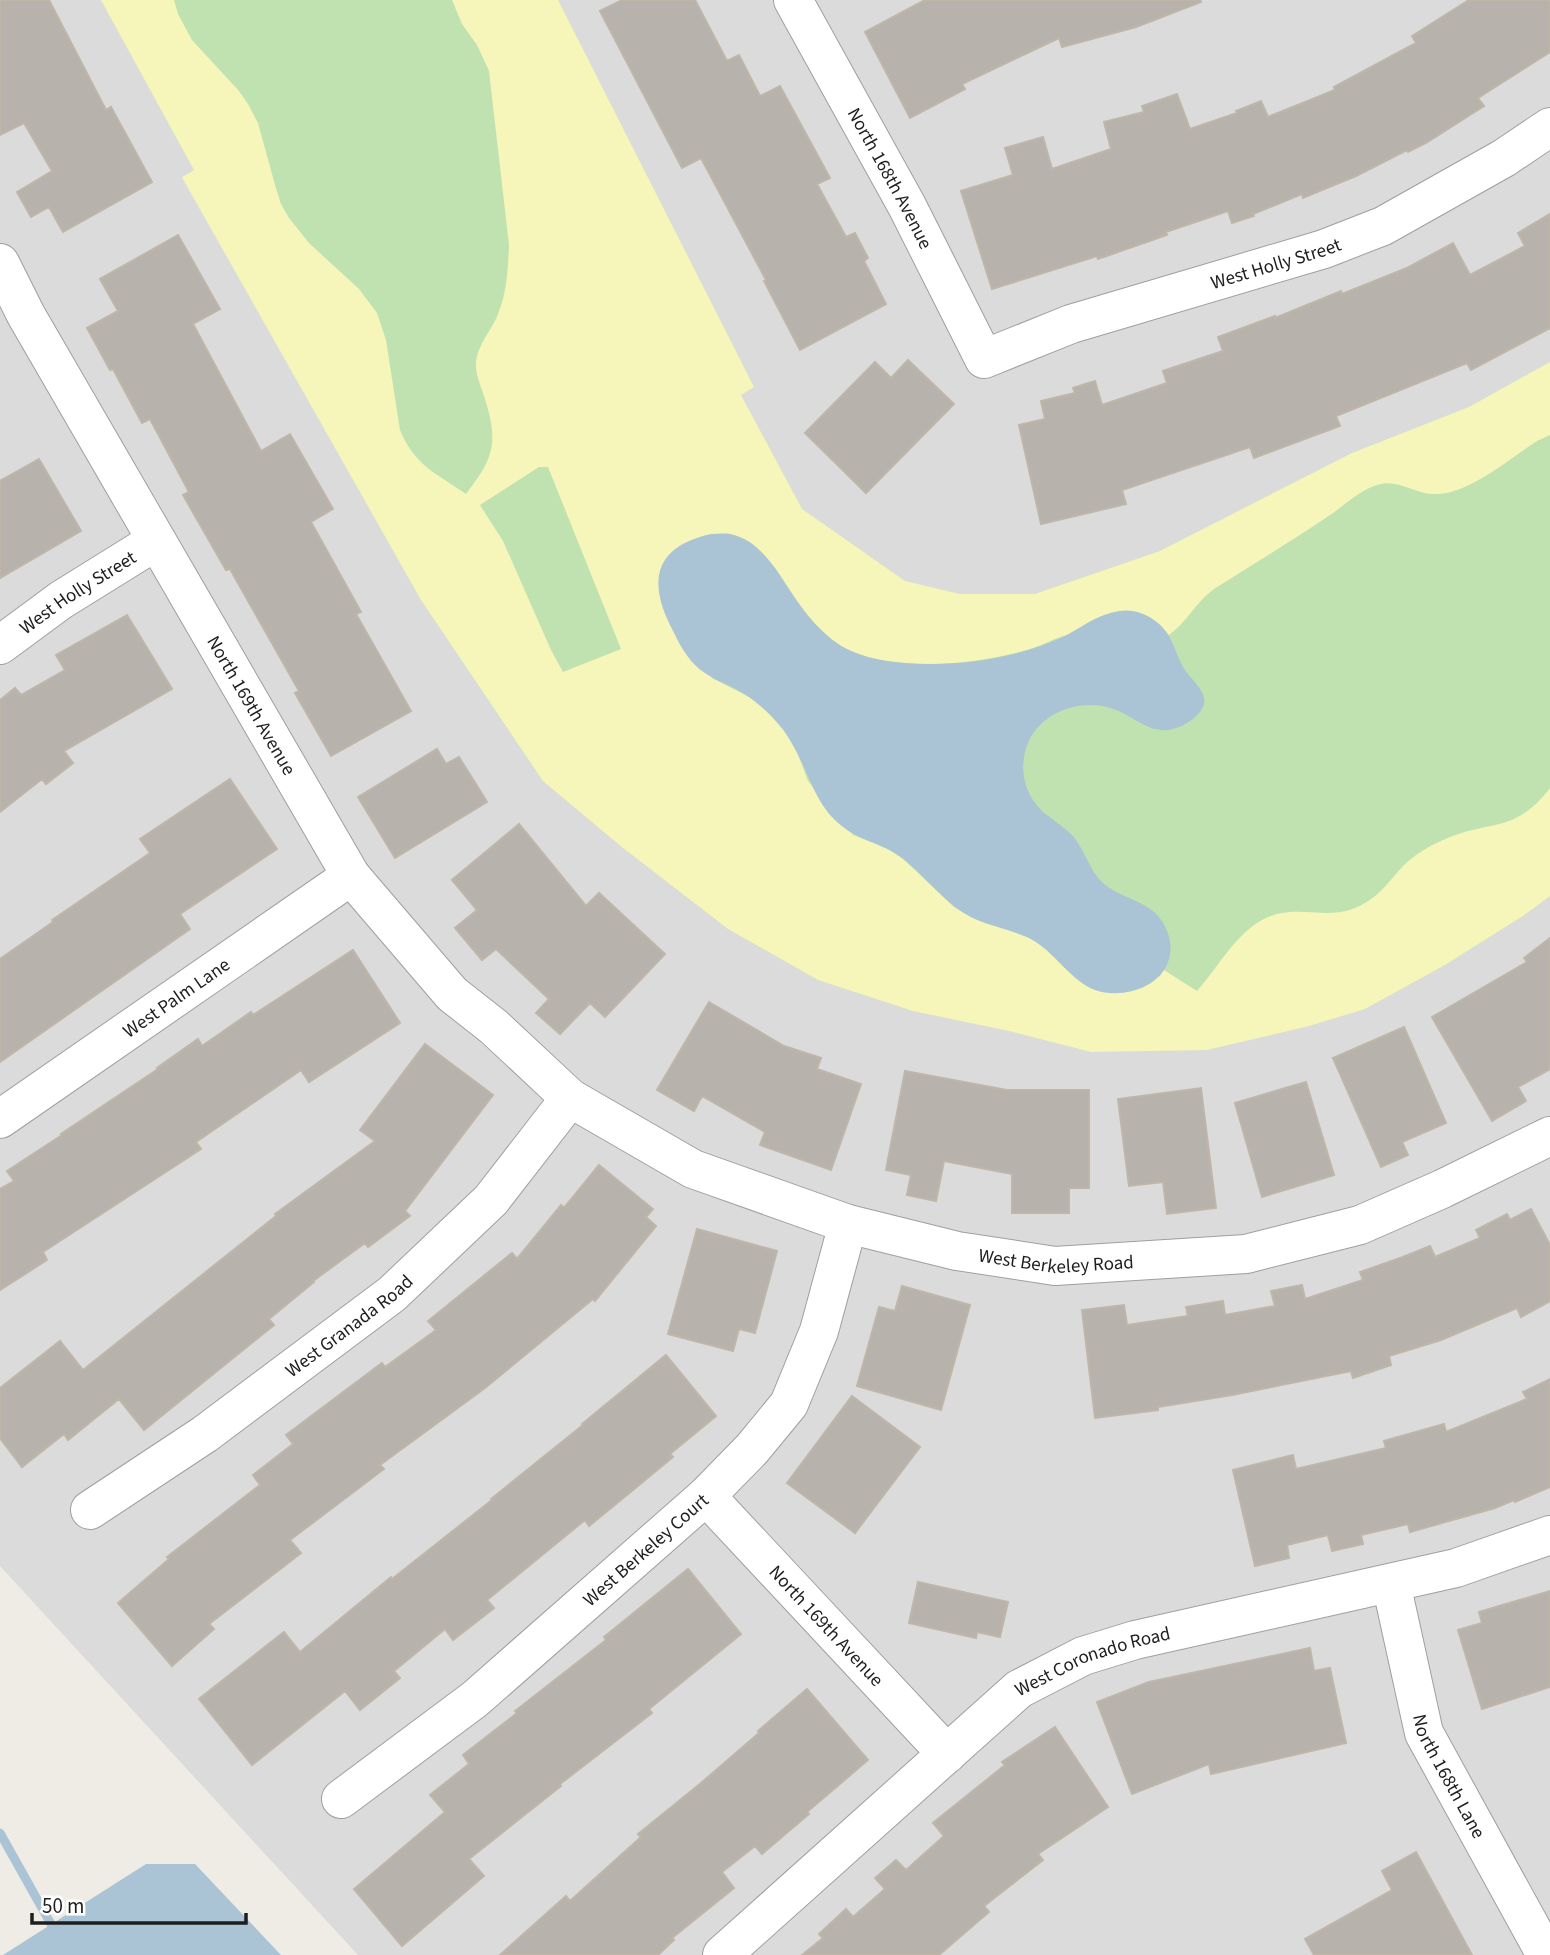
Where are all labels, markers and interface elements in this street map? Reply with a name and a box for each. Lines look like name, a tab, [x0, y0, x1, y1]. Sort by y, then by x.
street label: North 168th Avenue	[840, 103, 939, 254]
street label: West Holly Street	[1208, 231, 1346, 297]
street label: West Holly Street	[14, 544, 142, 641]
street label: North 169th Avenue	[200, 631, 302, 781]
street label: West Palm Lane	[118, 952, 236, 1045]
street label: West Berkeley Road	[977, 1242, 1135, 1281]
street label: West Granada Road	[280, 1269, 420, 1384]
street label: West Berkeley Court	[578, 1487, 716, 1613]
street label: North 169th Avenue	[762, 1560, 889, 1693]
street label: West Coronado Road	[1010, 1620, 1173, 1704]
street label: North 168th Lane	[1405, 1712, 1491, 1844]
scale bar	[32, 1882, 245, 1926]
text: 50 m	[42, 1891, 84, 1921]

